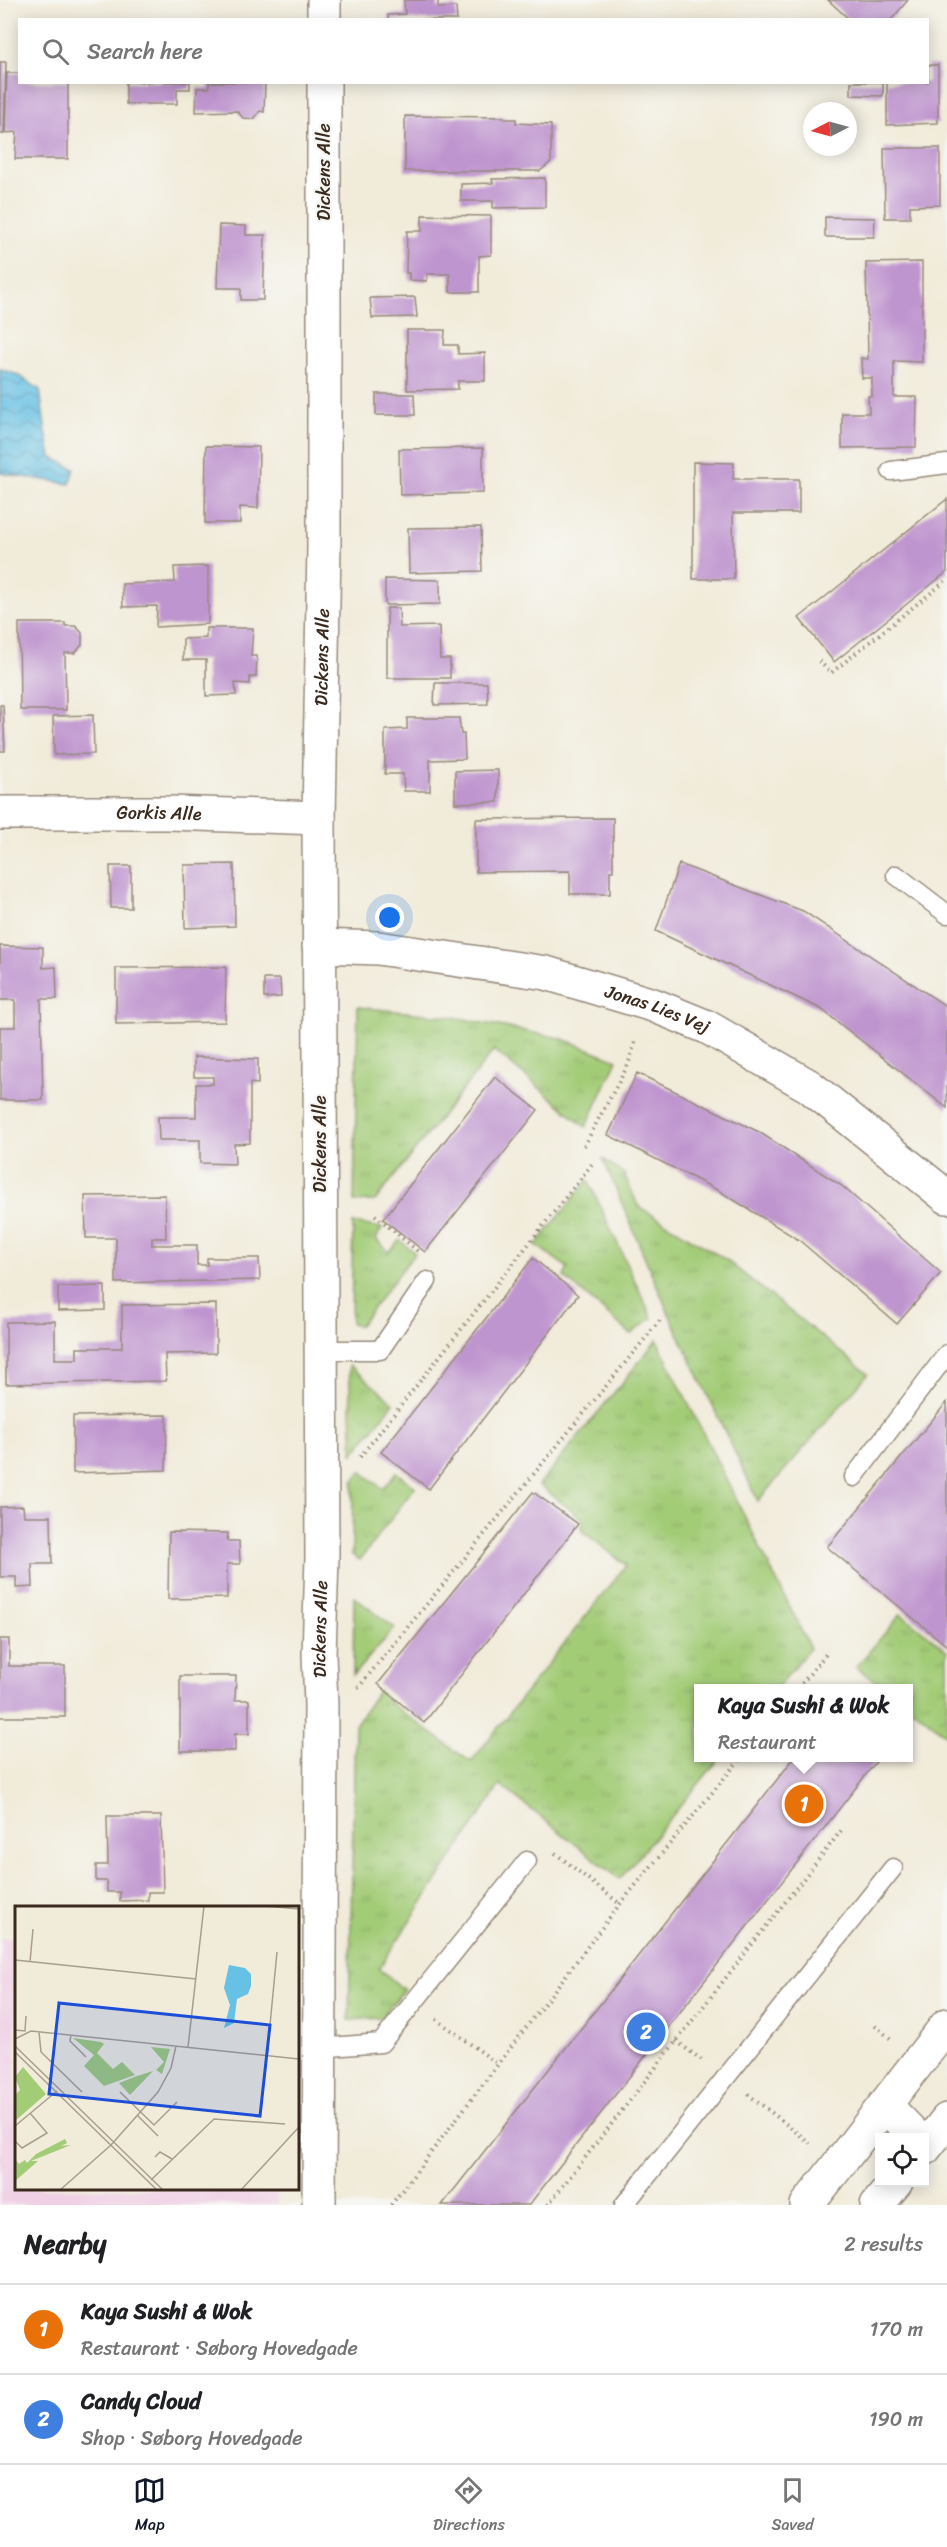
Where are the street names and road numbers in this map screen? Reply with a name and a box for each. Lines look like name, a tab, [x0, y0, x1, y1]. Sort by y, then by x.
street label: Dickens Alle	[308, 123, 340, 221]
street label: Dickens Alle	[305, 608, 339, 706]
street label: Gorkis Alle	[116, 797, 202, 830]
street label: Jonas Lies Vej	[600, 975, 715, 1043]
street label: Dickens Alle	[304, 1095, 336, 1193]
street label: Dickens Alle	[303, 1580, 337, 1679]

